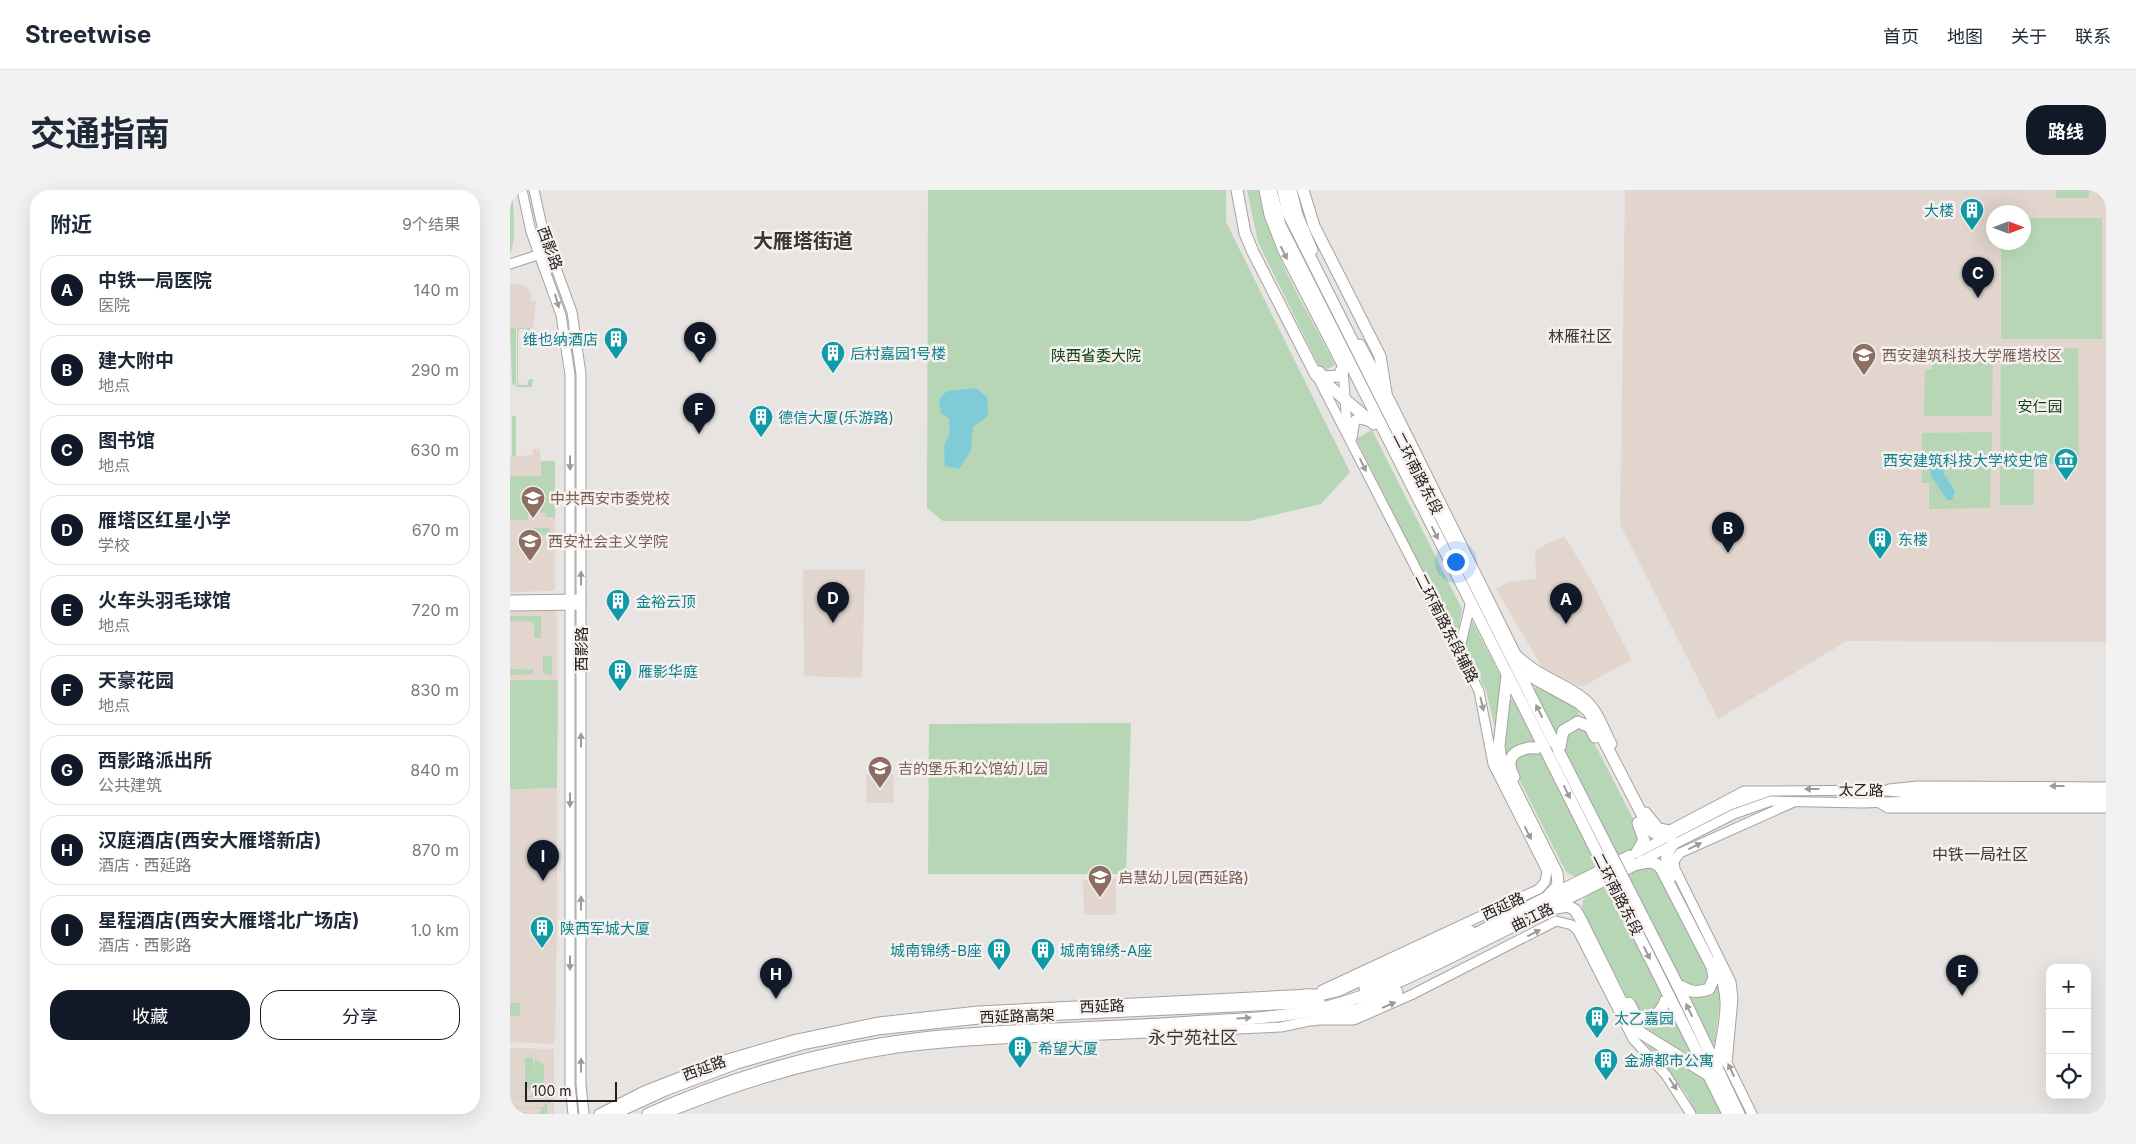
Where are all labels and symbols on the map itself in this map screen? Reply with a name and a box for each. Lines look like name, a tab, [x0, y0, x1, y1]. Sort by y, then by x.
building icon: 大楼	[1959, 197, 1985, 231]
place label: 大楼	[1924, 201, 1954, 220]
north arrow	[1986, 205, 2031, 250]
street label: 西影路	[533, 224, 567, 272]
district label: 大雁塔街道	[753, 229, 853, 253]
one-way arrow	[1280, 246, 1288, 260]
pin: C	[1962, 257, 1994, 298]
one-way arrow	[554, 294, 562, 309]
pin: G	[684, 322, 716, 363]
building icon: 维也纳酒店	[603, 326, 629, 360]
district label: 林雁社区	[1548, 326, 1612, 346]
place label: 维也纳酒店	[523, 330, 598, 349]
building icon: 后村嘉园1号楼	[820, 340, 846, 374]
school or university icon: 西安建筑科技大学雁塔校区	[1851, 342, 1877, 376]
place label: 后村嘉园1号楼	[850, 344, 946, 363]
park label: 陕西省委大院	[1051, 346, 1141, 365]
place label: 西安建筑科技大学雁塔校区	[1882, 346, 2062, 365]
pin: F	[683, 393, 715, 434]
park label: 安仁园	[2017, 397, 2063, 416]
building icon: 德信大厦(乐游路)	[748, 404, 774, 438]
place label: 德信大厦(乐游路)	[778, 408, 894, 427]
street label: 二环南路东段	[1389, 429, 1447, 517]
museum icon: 西安建筑科技大学校史馆	[2053, 447, 2079, 481]
place label: 西安建筑科技大学校史馆	[1883, 451, 2048, 470]
one-way arrow	[566, 455, 574, 471]
one-way arrow	[1359, 457, 1367, 472]
school or university icon: 中共西安市委党校	[520, 485, 546, 519]
place label: 中共西安市委党校	[550, 489, 670, 508]
pin: B	[1712, 512, 1744, 553]
one-way arrow	[1431, 526, 1439, 540]
building icon: 东楼	[1867, 526, 1893, 560]
school or university icon: 西安社会主义学院	[517, 528, 543, 562]
place label: 东楼	[1898, 530, 1928, 549]
place label: 西安社会主义学院	[548, 532, 668, 551]
your location	[1443, 549, 1469, 575]
one-way arrow	[577, 570, 585, 586]
street label: 二环南路东段辅路	[1411, 570, 1483, 686]
pin: D	[817, 582, 849, 623]
pin: A	[1550, 583, 1582, 624]
building icon: 金裕云顶	[605, 588, 631, 622]
place label: 金裕云顶	[636, 592, 696, 611]
street label: 西影路	[572, 626, 591, 672]
building icon: 雁影华庭	[607, 658, 633, 692]
place label: 雁影华庭	[638, 662, 698, 681]
one-way arrow	[1478, 696, 1486, 711]
one-way arrow	[1535, 704, 1543, 718]
one-way arrow	[577, 732, 585, 748]
school or university icon: 吉的堡乐和公馆幼儿园	[867, 755, 893, 789]
place label: 吉的堡乐和公馆幼儿园	[898, 759, 1048, 778]
street label: 太乙路	[1838, 780, 1884, 800]
one-way arrow	[2049, 782, 2065, 790]
one-way arrow	[1563, 785, 1571, 799]
one-way arrow	[1804, 785, 1820, 793]
one-way arrow	[566, 792, 574, 808]
one-way arrow	[1524, 825, 1532, 840]
pin: I	[527, 840, 559, 881]
one-way arrow	[1688, 842, 1702, 850]
district label: 中铁一局社区	[1932, 844, 2028, 864]
street label: 二环南路东段	[1589, 850, 1647, 938]
school or university icon: 启慧幼儿园(西延路)	[1087, 864, 1113, 898]
place label: 启慧幼儿园(西延路)	[1118, 868, 1249, 887]
street label: 西延路	[1479, 888, 1527, 924]
one-way arrow	[577, 895, 585, 911]
street label: 曲江路	[1508, 899, 1556, 935]
building icon: 陕西军城大厦	[529, 915, 555, 949]
place label: 陕西军城大厦	[560, 919, 650, 938]
one-way arrow	[1527, 929, 1541, 937]
building icon: 城南锦绣-B座	[986, 937, 1012, 971]
building icon: 城南锦绣-A座	[1030, 937, 1056, 971]
place label: 城南锦绣-B座	[890, 941, 982, 960]
place label: 城南锦绣-A座	[1060, 941, 1152, 960]
one-way arrow	[1644, 946, 1652, 960]
one-way arrow	[566, 955, 574, 971]
pin: E	[1946, 955, 1978, 996]
pin: H	[760, 958, 792, 999]
street label: 西延路	[1079, 996, 1125, 1016]
one-way arrow	[1381, 1001, 1396, 1008]
one-way arrow	[1685, 1002, 1694, 1017]
street label: 西延路高架	[979, 1005, 1055, 1027]
building icon: 太乙嘉园	[1584, 1005, 1610, 1039]
place label: 太乙嘉园	[1614, 1009, 1674, 1028]
one-way arrow	[1237, 1014, 1253, 1022]
district label: 永宁苑社区	[1148, 1027, 1238, 1048]
building icon: 希望大厦	[1007, 1035, 1033, 1069]
place label: 希望大厦	[1038, 1039, 1098, 1058]
building icon: 金源都市公寓	[1593, 1047, 1619, 1081]
street label: 西延路	[680, 1051, 728, 1085]
place label: 金源都市公寓	[1624, 1051, 1714, 1070]
one-way arrow	[577, 1057, 585, 1073]
one-way arrow	[1726, 1063, 1734, 1077]
one-way arrow	[1668, 1078, 1677, 1091]
scale bar	[525, 1079, 618, 1102]

